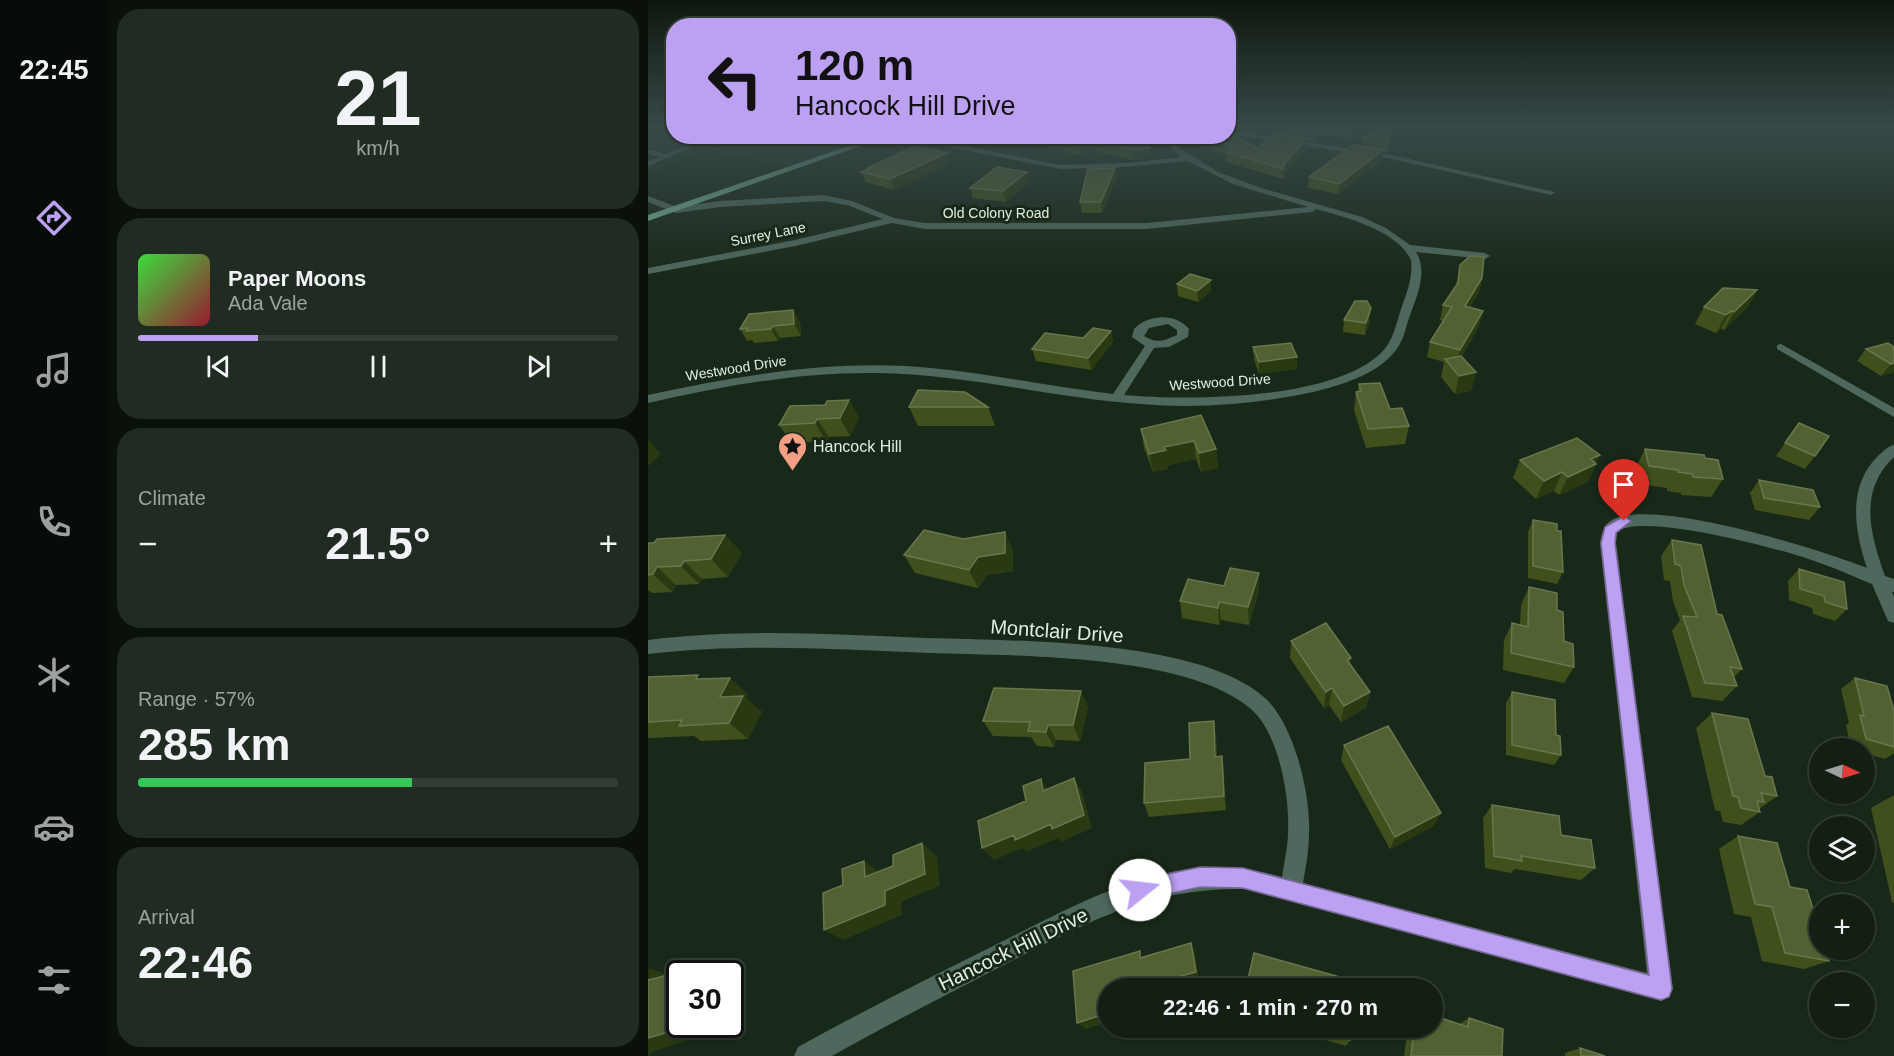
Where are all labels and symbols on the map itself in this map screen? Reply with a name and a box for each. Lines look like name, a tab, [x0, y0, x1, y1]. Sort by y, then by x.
street label: Old Colony Road	[943, 205, 1049, 221]
street label: Surrey Lane	[729, 219, 807, 249]
street label: Westwood Drive	[685, 352, 788, 384]
street label: Westwood Drive	[1169, 370, 1271, 394]
place icon: Hancock Hill	[776, 430, 808, 472]
place label: Hancock Hill	[813, 438, 902, 455]
pin	[1598, 459, 1649, 521]
street label: Montclair Drive	[990, 615, 1124, 647]
north arrow	[1809, 738, 1875, 804]
position arrow	[1108, 858, 1172, 922]
street label: Hancock Hill Drive	[935, 903, 1091, 995]
speed limit sign: 30	[666, 960, 744, 1038]

